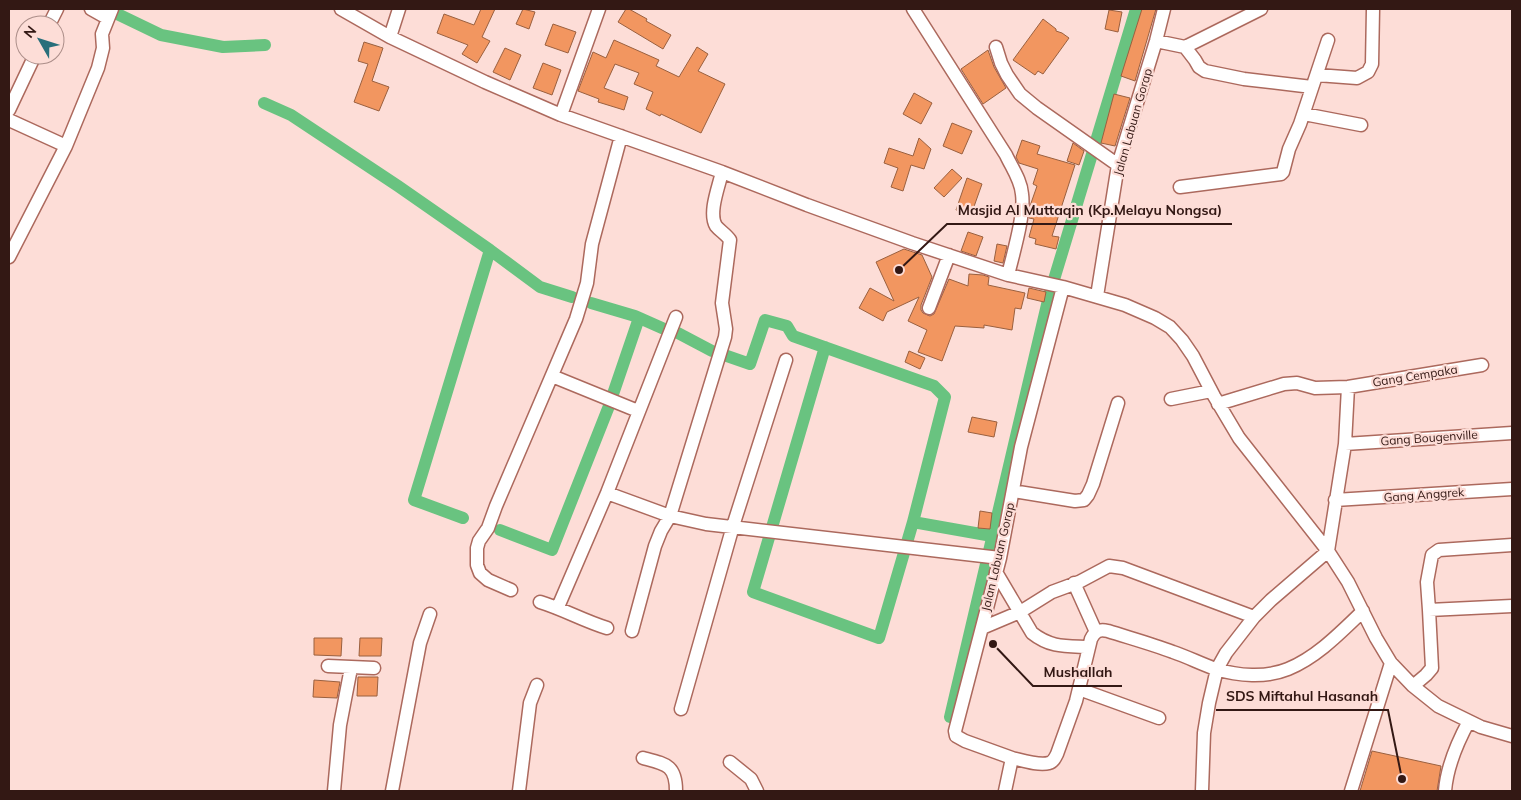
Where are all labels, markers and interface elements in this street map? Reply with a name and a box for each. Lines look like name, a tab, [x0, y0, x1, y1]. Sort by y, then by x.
north arrow	[15, 15, 65, 65]
text: N	[20, 22, 40, 42]
street label: Jalan Labuan Gorap	[1110, 66, 1155, 177]
callout: Masjid Al Muttaqin (Kp.Melayu Nongsa)	[947, 195, 1232, 224]
text: Masjid Al Muttaqin (Kp.Melayu Nongsa)	[958, 201, 1222, 219]
street label: Gang Cempaka	[1371, 361, 1459, 390]
street label: Gang Bougenville	[1380, 427, 1478, 448]
street label: Gang Anggrek	[1383, 484, 1466, 505]
street label: Jalan Labuan Gorap	[978, 501, 1017, 613]
callout: Mushallah	[1033, 657, 1122, 686]
text: Mushallah	[1043, 663, 1113, 681]
callout: SDS Miftahul Hasanah	[1216, 681, 1388, 710]
text: SDS Miftahul Hasanah	[1226, 687, 1378, 705]

